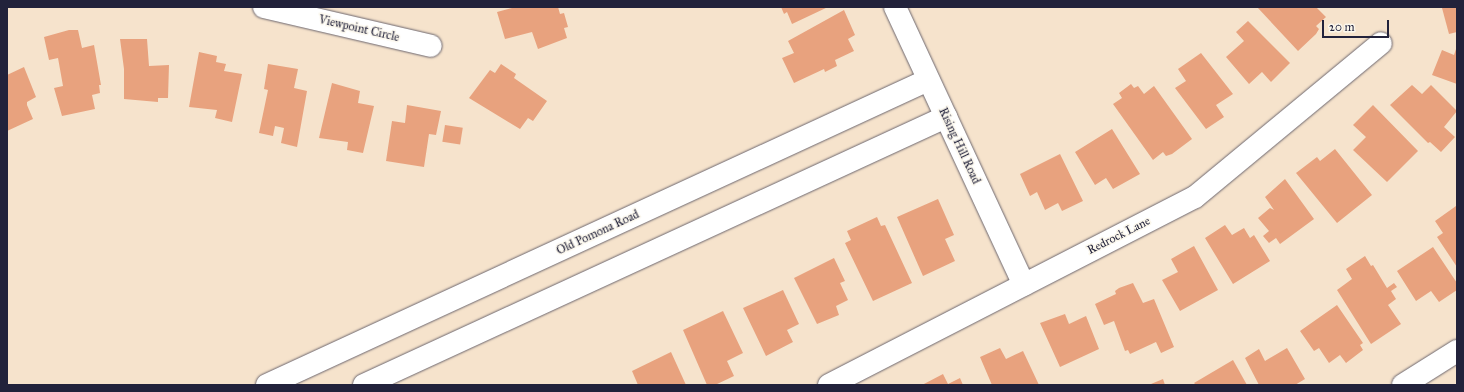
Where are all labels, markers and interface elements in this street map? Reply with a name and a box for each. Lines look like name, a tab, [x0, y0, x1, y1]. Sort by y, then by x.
scale bar	[1324, 12, 1391, 38]
street label: Viewpoint Circle	[317, 13, 401, 45]
text: 20 m	[1329, 20, 1355, 34]
street label: Rising Hill Road	[935, 106, 983, 186]
street label: Old Pomona Road	[554, 208, 642, 258]
street label: Redrock Lane	[1085, 214, 1153, 258]

